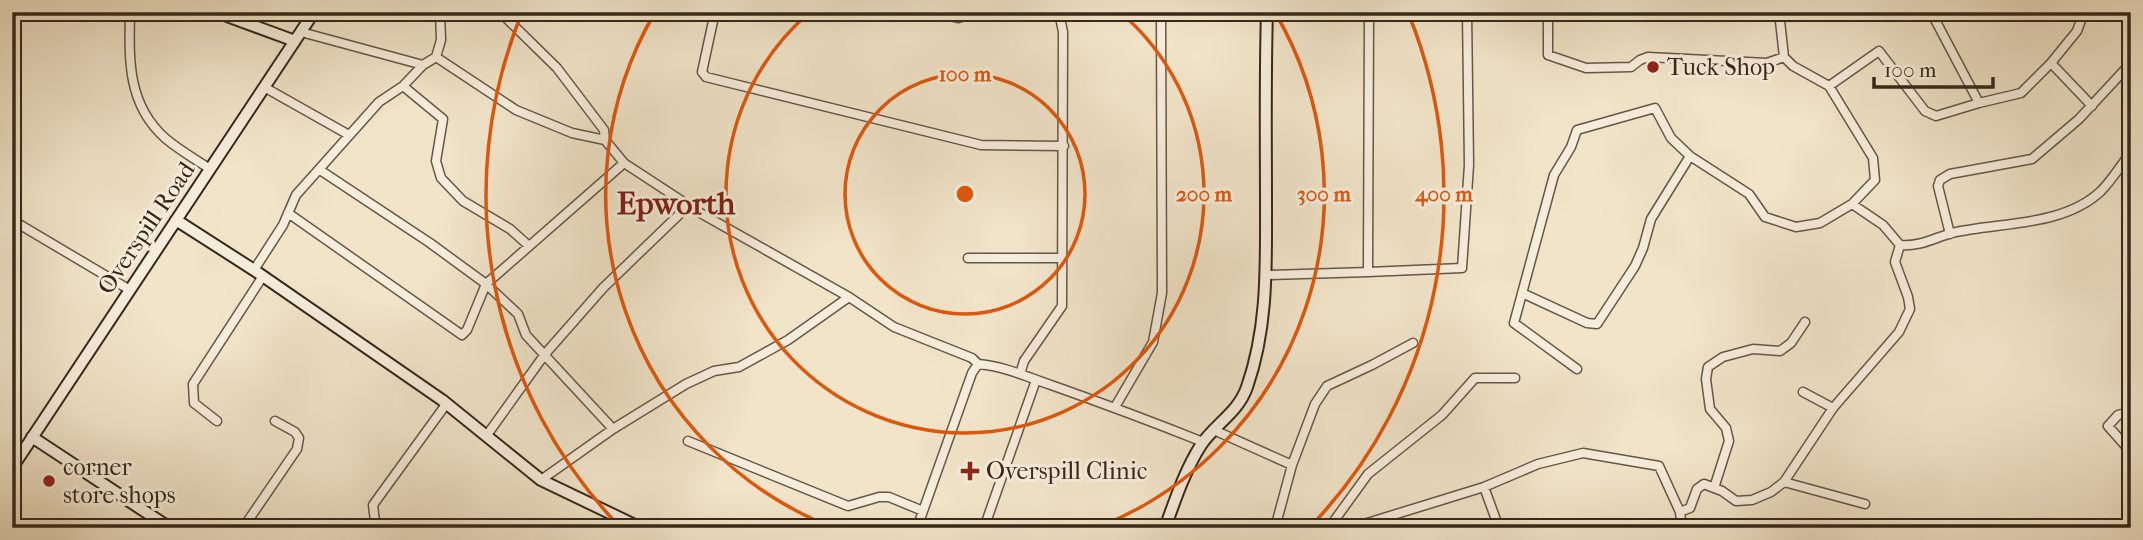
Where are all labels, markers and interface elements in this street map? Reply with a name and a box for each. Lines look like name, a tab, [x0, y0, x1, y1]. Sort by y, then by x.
scale bar	[1874, 46, 1993, 90]
place label: Tuck Shop	[1667, 53, 1775, 81]
text: 100 m	[1884, 58, 1937, 82]
marker: Tuck Shop	[1645, 59, 1661, 75]
text: 100 m	[939, 62, 992, 86]
street label: Overspill Road	[92, 156, 201, 299]
centre of rings	[953, 182, 977, 206]
text: 200 m	[1176, 182, 1233, 206]
text: 300 m	[1297, 182, 1351, 206]
text: 400 m	[1414, 182, 1473, 207]
district label: Epworth	[617, 185, 736, 222]
place label: corner store shops	[63, 453, 176, 509]
place label: Overspill Clinic	[986, 457, 1147, 485]
marker: Overspill Clinic	[960, 461, 980, 481]
marker: corner store shops	[41, 473, 57, 489]

